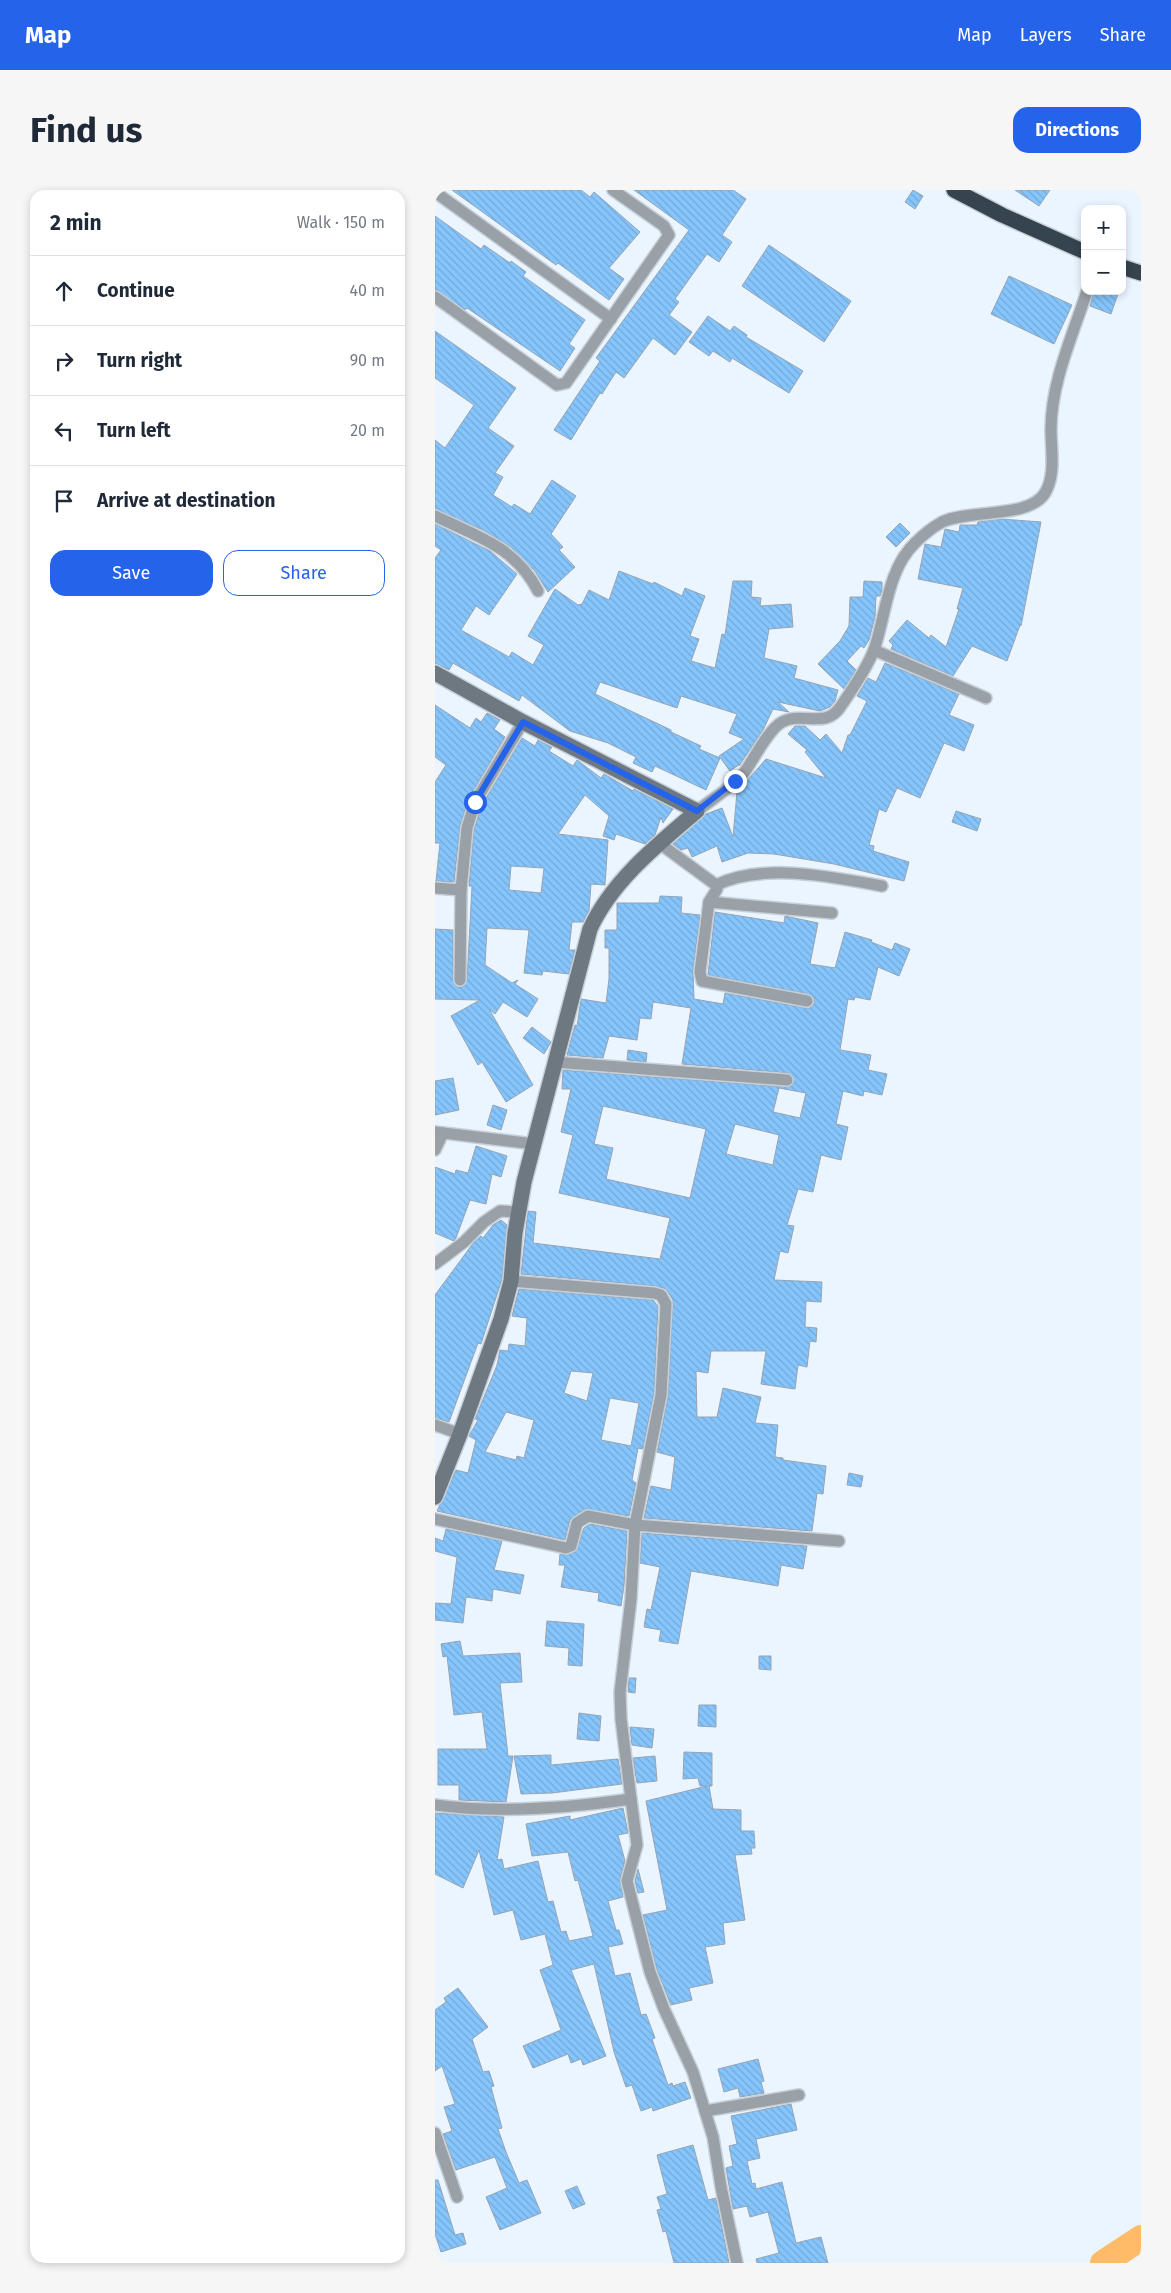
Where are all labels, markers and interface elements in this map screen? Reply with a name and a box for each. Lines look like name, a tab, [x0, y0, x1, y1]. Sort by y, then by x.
text: Map	[25, 21, 71, 49]
text: Map	[957, 24, 992, 46]
text: Layers	[1020, 24, 1072, 46]
text: Share	[1100, 24, 1146, 46]
button: Directions	[1013, 107, 1141, 153]
text: Find us	[30, 109, 142, 151]
map controls	[1081, 205, 1126, 295]
button: +	[1081, 205, 1126, 250]
text: 2 min	[50, 210, 102, 236]
text: Walk · 150 m	[297, 213, 385, 232]
button: −	[1081, 250, 1126, 295]
icon: ahead	[50, 277, 78, 305]
text: Continue	[97, 279, 175, 302]
text: 40 m	[350, 281, 385, 300]
icon: right	[50, 347, 78, 375]
text: Turn right	[97, 349, 182, 372]
text: 90 m	[350, 351, 385, 370]
icon: left	[50, 417, 78, 445]
text: Turn left	[97, 419, 171, 442]
text: 20 m	[350, 421, 385, 440]
icon: arrive	[50, 487, 78, 515]
text: Arrive at destination	[97, 489, 276, 512]
button: Save	[50, 550, 213, 596]
button: Share	[223, 550, 385, 596]
route end	[724, 770, 747, 793]
route start	[464, 791, 487, 814]

